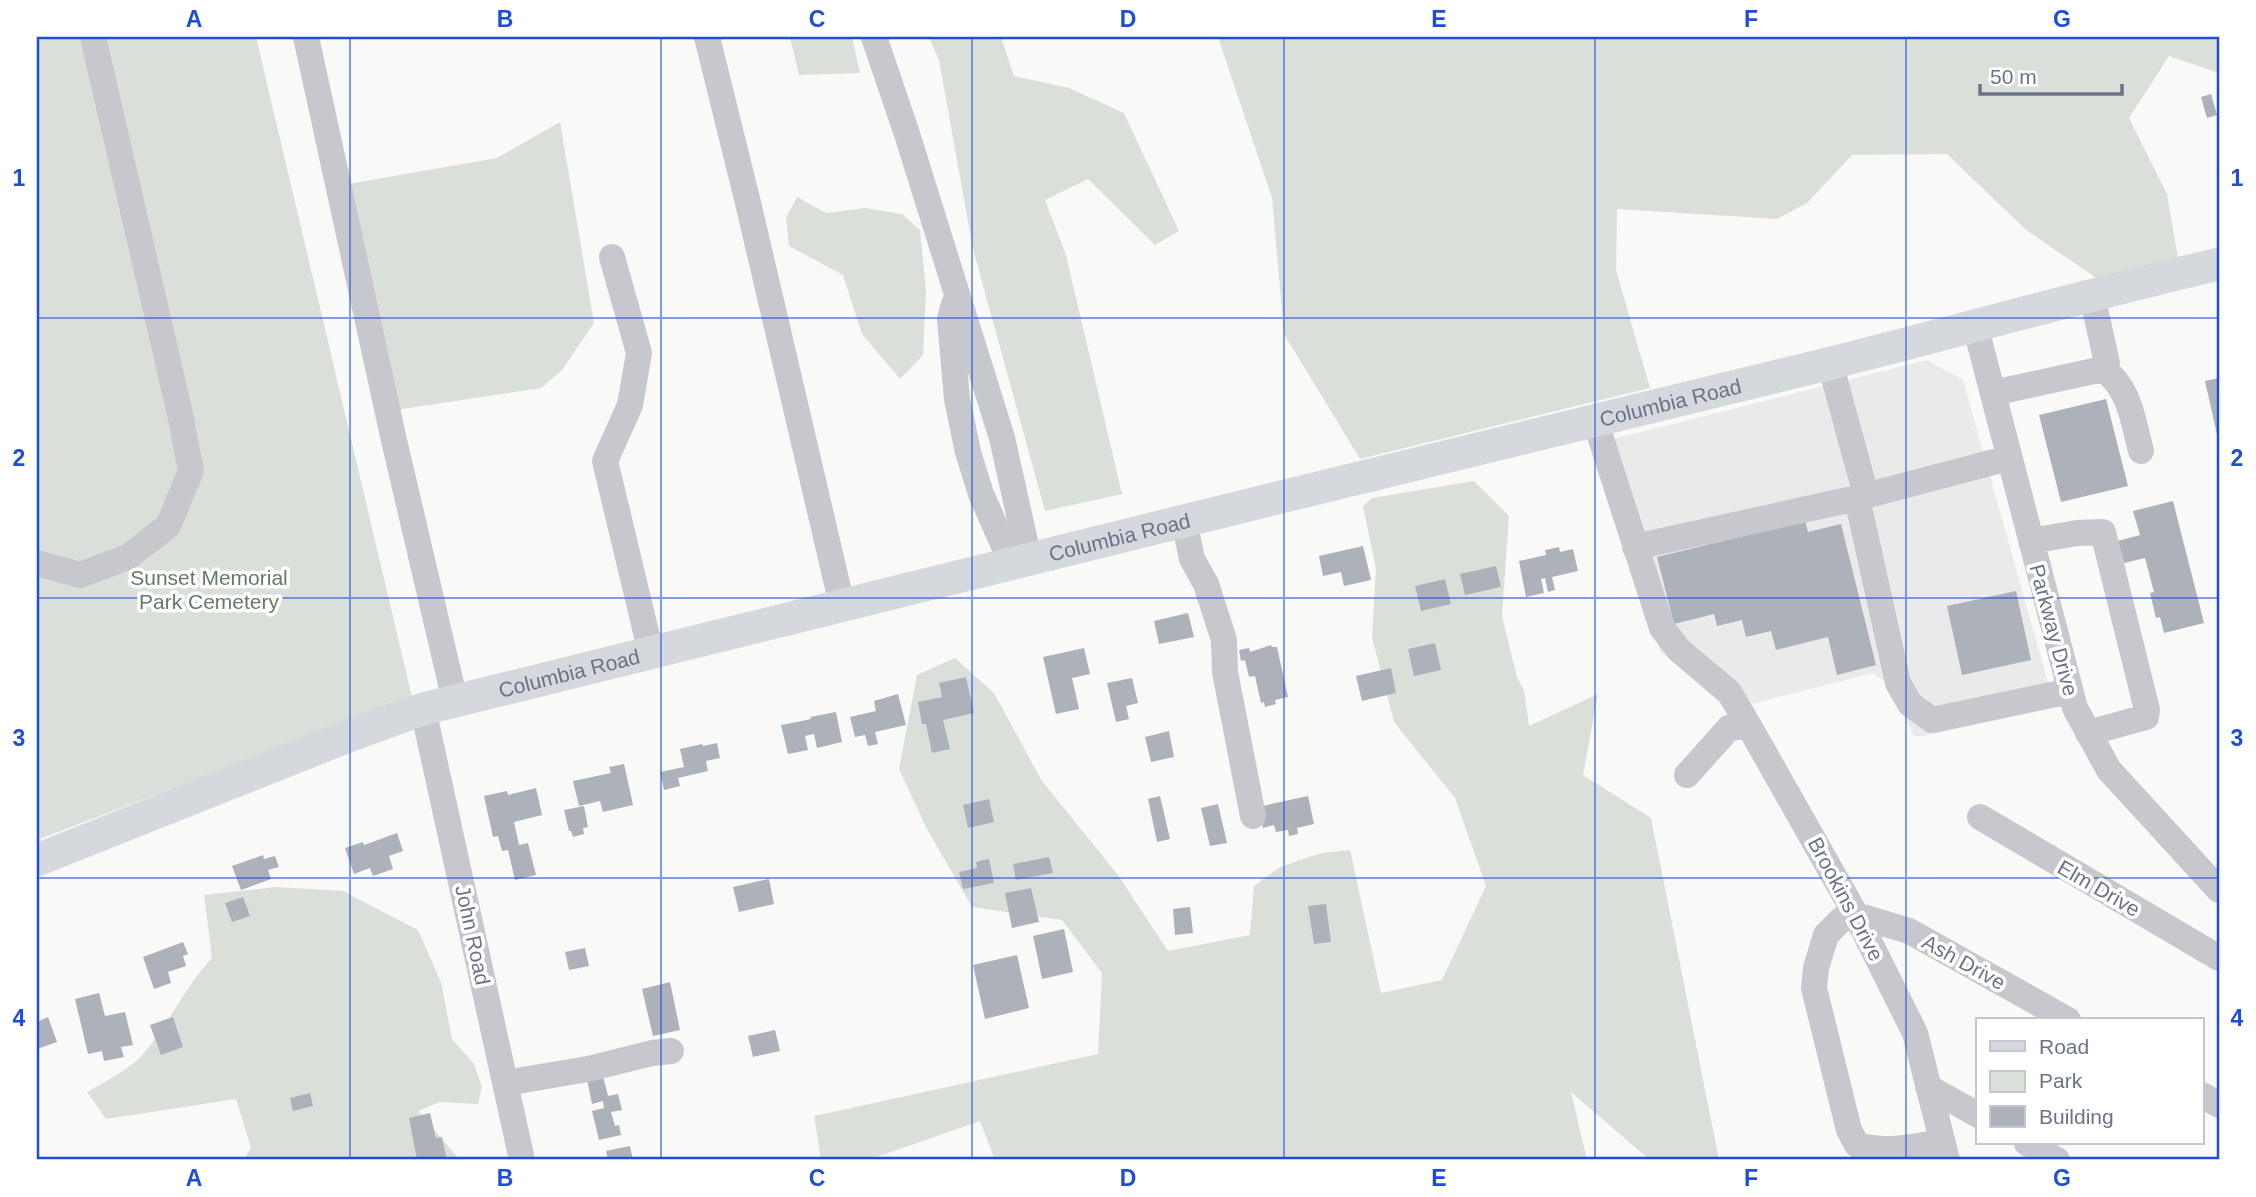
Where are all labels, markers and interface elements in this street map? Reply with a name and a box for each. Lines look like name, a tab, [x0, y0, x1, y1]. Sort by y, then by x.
text: A	[186, 6, 202, 32]
text: B	[497, 6, 513, 32]
text: C	[809, 6, 825, 32]
text: D	[1120, 6, 1136, 32]
text: E	[1431, 6, 1447, 32]
text: F	[1744, 6, 1758, 32]
text: G	[2053, 6, 2071, 32]
scale bar	[1980, 52, 2121, 96]
text: 50 m	[1990, 65, 2037, 88]
text: 1	[13, 165, 26, 191]
text: 1	[2231, 165, 2244, 191]
street label: Columbia Road	[1597, 374, 1743, 430]
text: 2	[13, 445, 25, 471]
text: 2	[2231, 445, 2243, 471]
street label: Columbia Road	[1046, 508, 1193, 565]
street label: Parkway Drive	[2025, 562, 2083, 698]
park label: Sunset Memorial Park Cemetery	[130, 566, 288, 613]
street label: Columbia Road	[496, 644, 642, 701]
text: 3	[13, 725, 25, 751]
text: 3	[2231, 725, 2243, 751]
street label: Brookins Drive	[1804, 833, 1888, 965]
street label: Elm Drive	[2054, 855, 2144, 921]
street label: John Road	[451, 883, 495, 987]
street label: Ash Drive	[1919, 930, 2009, 994]
text: 4	[13, 1005, 26, 1031]
text: 4	[2231, 1005, 2244, 1031]
legend	[1976, 1018, 2204, 1144]
text: Road	[2039, 1035, 2089, 1058]
text: Park	[2039, 1069, 2083, 1092]
text: Building	[2039, 1105, 2114, 1128]
text: A	[186, 1165, 202, 1191]
text: B	[497, 1165, 513, 1191]
text: C	[809, 1165, 825, 1191]
text: D	[1120, 1165, 1136, 1191]
text: E	[1431, 1165, 1447, 1191]
text: F	[1744, 1165, 1758, 1191]
text: G	[2053, 1165, 2071, 1191]

